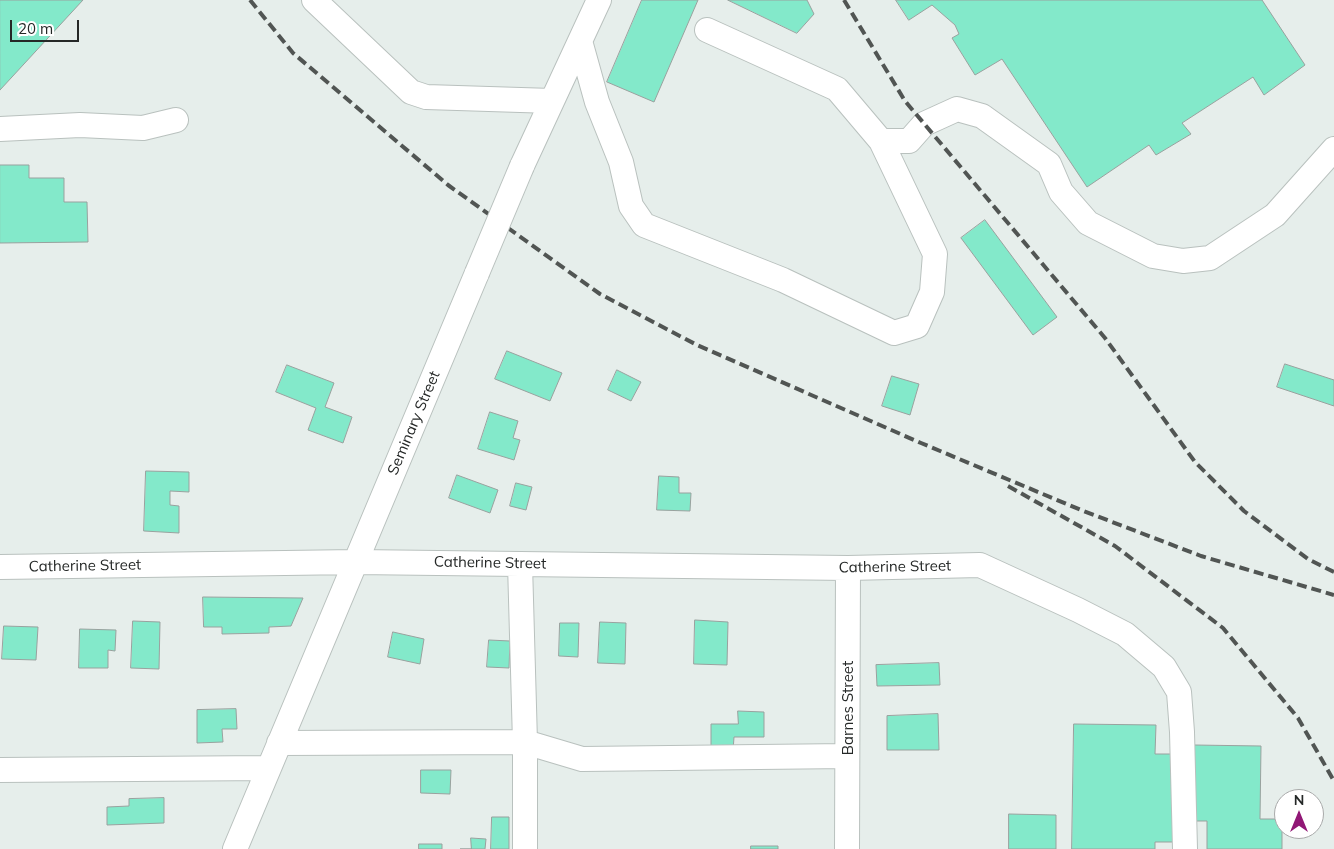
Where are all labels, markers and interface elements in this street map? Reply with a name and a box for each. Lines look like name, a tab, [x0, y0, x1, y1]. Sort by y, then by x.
scale bar	[12, 10, 81, 42]
text: 20 m	[18, 19, 53, 38]
street label: Seminary Street	[384, 368, 444, 478]
street label: Catherine Street	[434, 553, 546, 573]
street label: Catherine Street	[29, 556, 141, 576]
street label: Catherine Street	[839, 557, 951, 577]
street label: Barnes Street	[839, 661, 857, 755]
north arrow	[1274, 789, 1324, 839]
text: N	[1294, 791, 1304, 809]

